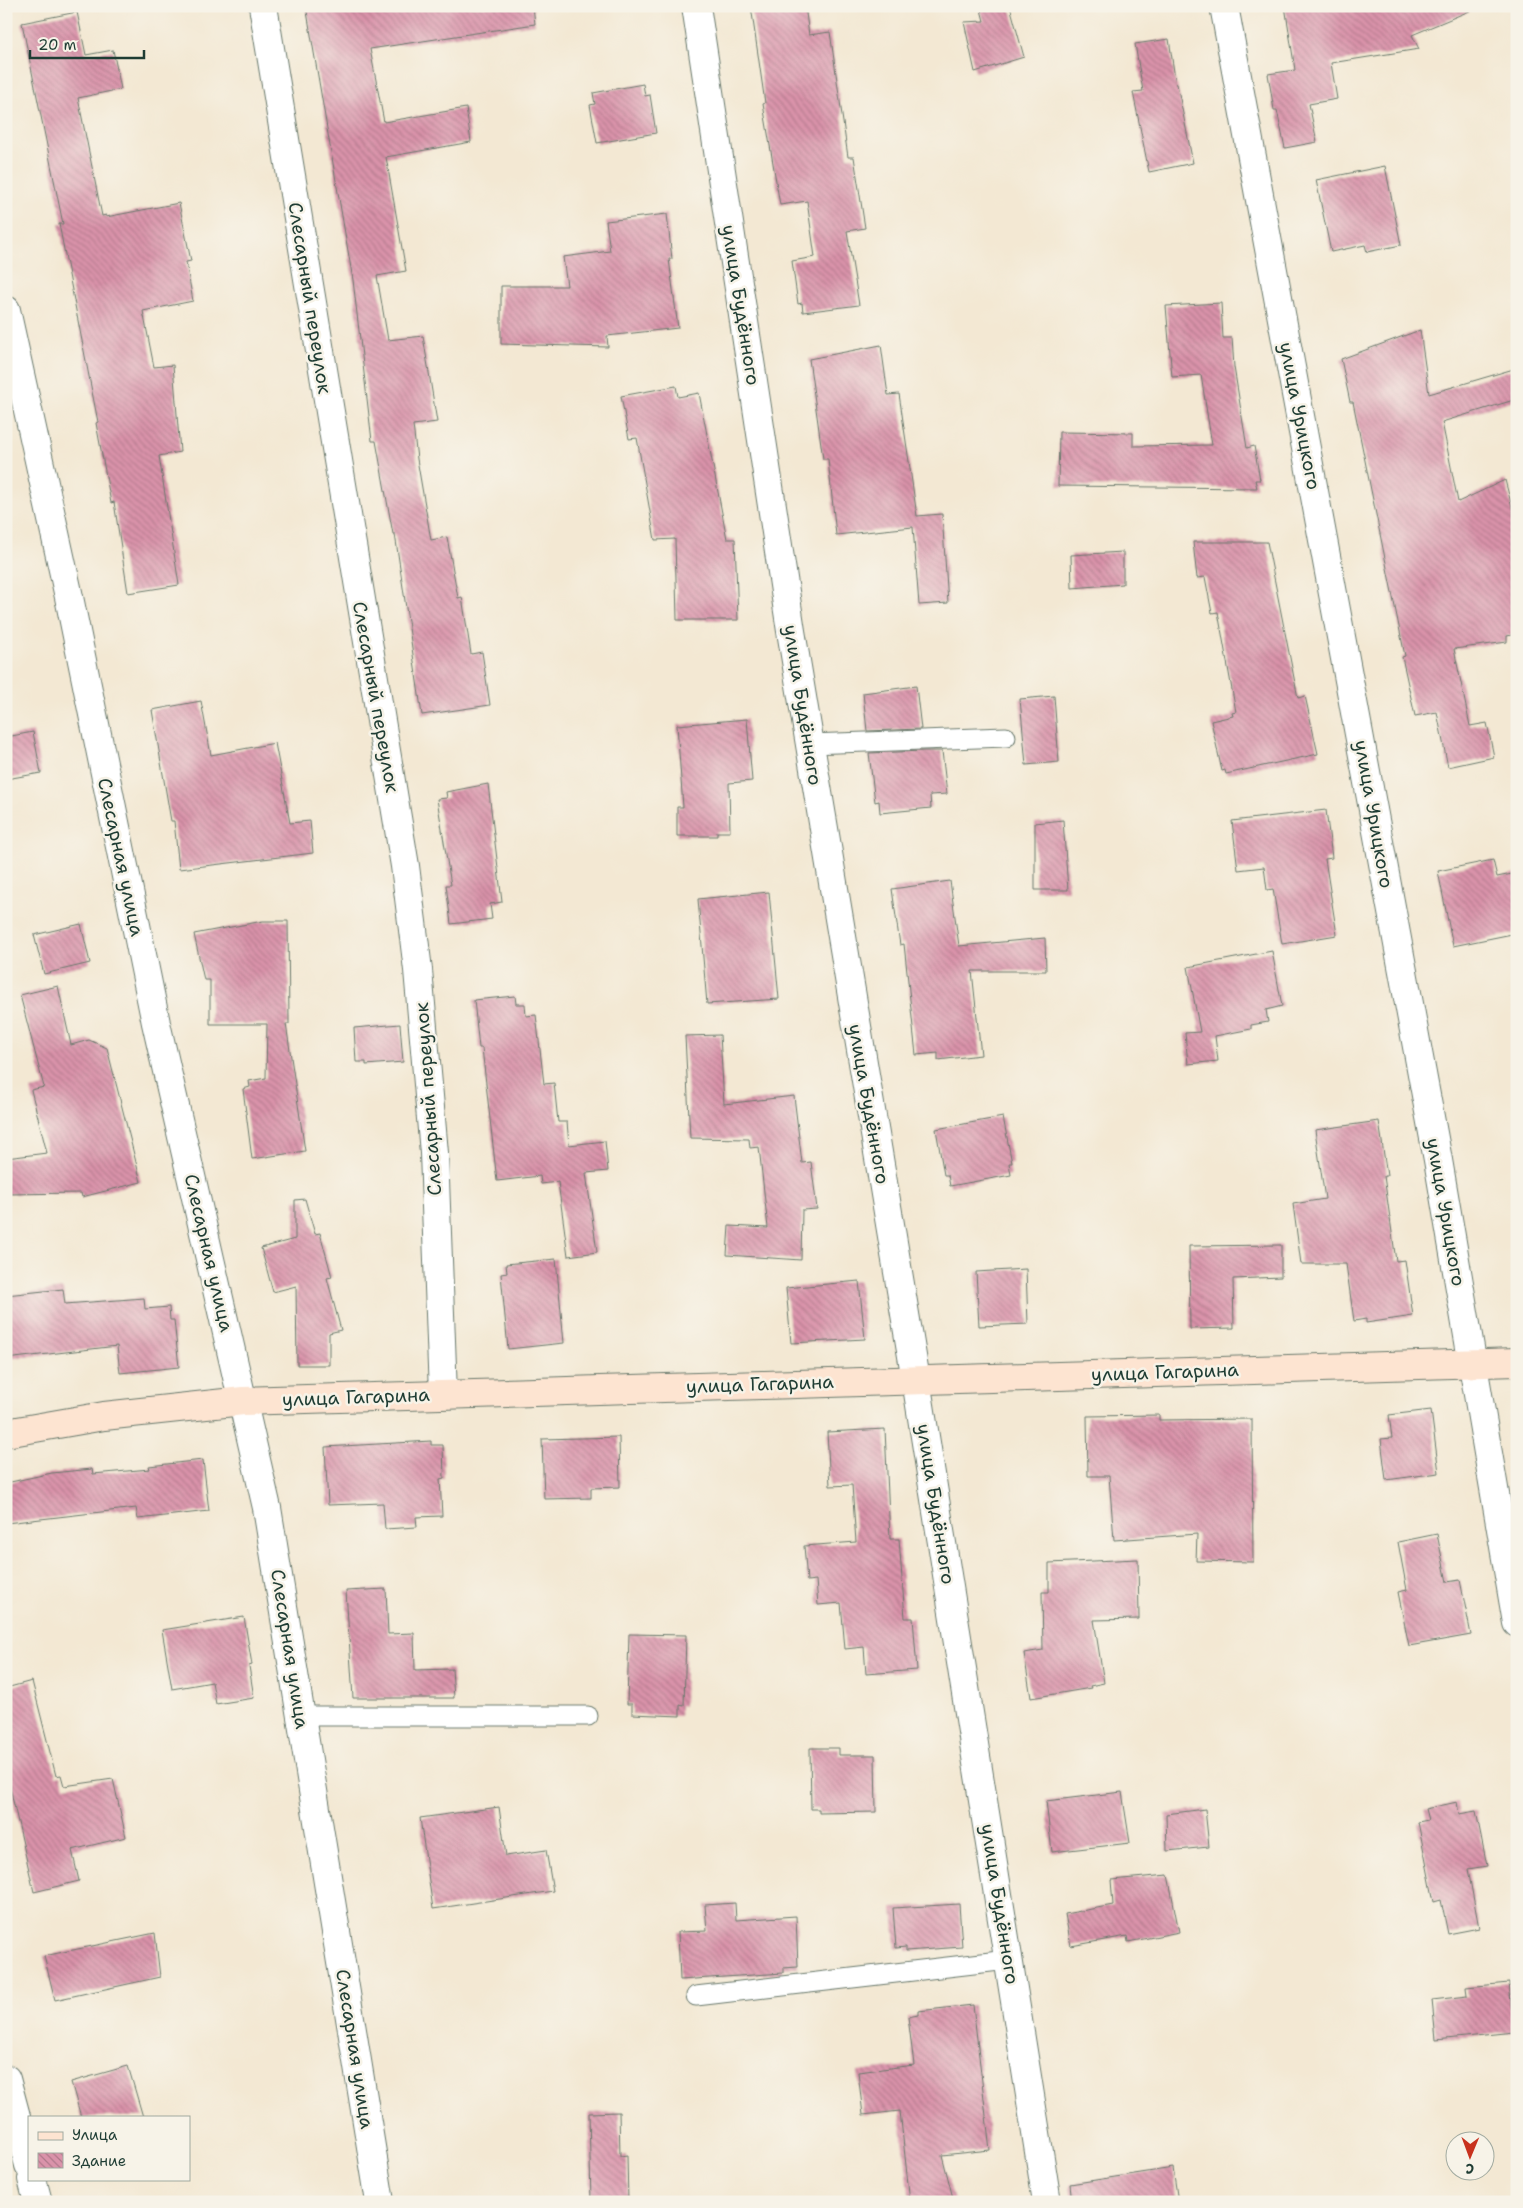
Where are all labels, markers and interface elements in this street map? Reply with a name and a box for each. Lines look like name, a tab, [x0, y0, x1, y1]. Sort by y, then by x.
scale bar	[30, 28, 144, 60]
text: 20 m	[38, 35, 77, 55]
street label: Слесарный переулок	[282, 200, 338, 396]
street label: улица Будённого	[716, 223, 766, 387]
street label: улица Урицкого	[1273, 340, 1327, 492]
street label: Слесарный переулок	[347, 599, 405, 795]
street label: улица Будённого	[778, 623, 828, 787]
street label: улица Урицкого	[1349, 738, 1399, 890]
street label: Слесарная улица	[92, 775, 150, 939]
street label: Слесарный переулок	[409, 1001, 447, 1197]
street label: улица Будённого	[843, 1022, 895, 1186]
street label: улица Урицкого	[1421, 1136, 1471, 1288]
street label: Слесарная улица	[179, 1172, 239, 1335]
street label: улица Гагарина	[1091, 1357, 1240, 1387]
street label: улица Гагарина	[686, 1369, 835, 1399]
street label: улица Гагарина	[282, 1382, 431, 1412]
street label: улица Будённого	[911, 1422, 961, 1586]
street label: Слесарная улица	[265, 1567, 315, 1731]
street label: улица Будённого	[975, 1822, 1025, 1986]
street label: Слесарная улица	[330, 1967, 380, 2131]
legend	[28, 2116, 190, 2180]
text: Улица	[72, 2125, 118, 2145]
north arrow	[1446, 2130, 1496, 2180]
text: Здание	[72, 2151, 126, 2171]
text: С	[1465, 2160, 1474, 2178]

